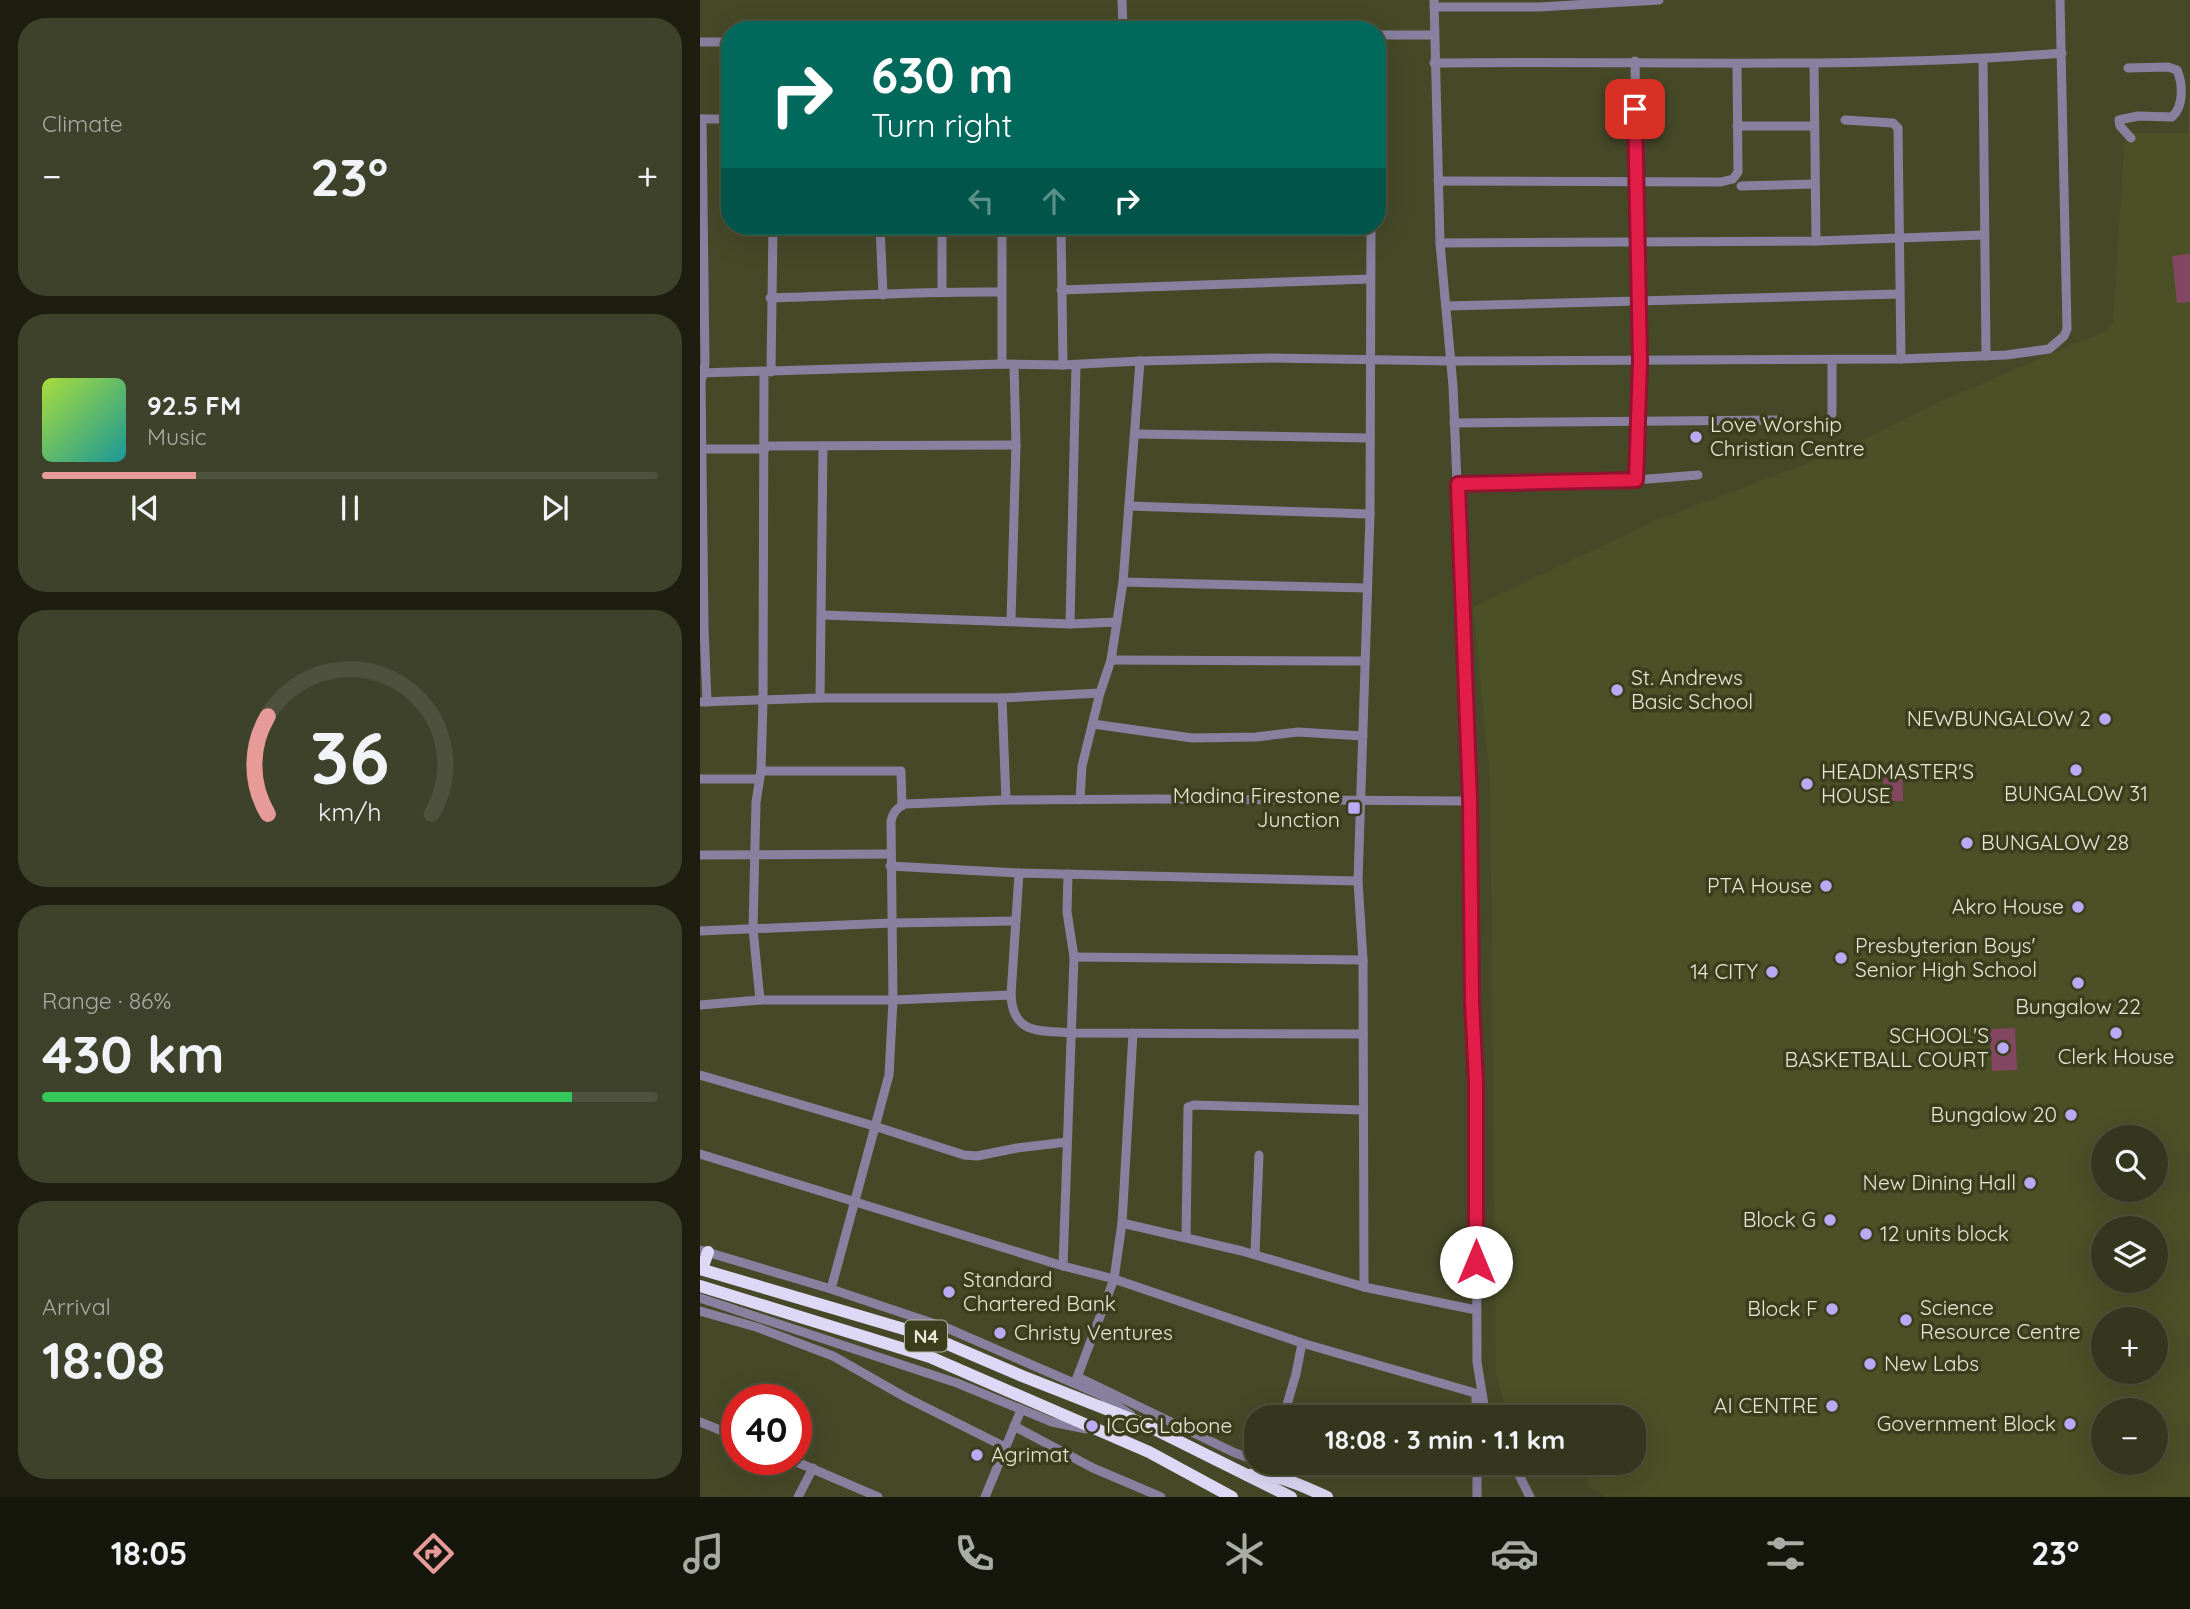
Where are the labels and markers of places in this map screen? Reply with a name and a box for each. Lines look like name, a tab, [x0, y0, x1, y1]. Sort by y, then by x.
pin	[1605, 79, 1665, 139]
place label: Love Worship Christian Centre	[1710, 411, 1865, 461]
marker: Love Worship Christian Centre	[1688, 429, 1704, 445]
place label: St. Andrews Basic School	[1631, 664, 1753, 714]
marker: St. Andrews Basic School	[1609, 682, 1625, 698]
place label: NEWBUNGALOW 2	[1907, 705, 2091, 731]
marker: NEWBUNGALOW 2	[2097, 711, 2113, 727]
place label: HEADMASTER'S HOUSE	[1821, 758, 1974, 808]
marker: BUNGALOW 31	[2068, 762, 2084, 778]
marker: HEADMASTER'S HOUSE	[1799, 776, 1815, 792]
place label: BUNGALOW 31	[2004, 780, 2148, 806]
place label: Madina Firestone Junction	[1173, 782, 1340, 832]
marker: Madina Firestone Junction	[1346, 800, 1362, 816]
place label: BUNGALOW 28	[1981, 829, 2129, 855]
marker: BUNGALOW 28	[1959, 835, 1975, 851]
place label: PTA House	[1707, 872, 1812, 898]
marker: PTA House	[1818, 878, 1834, 894]
place label: Akro House	[1952, 893, 2064, 919]
marker: Akro House	[2070, 899, 2086, 915]
place label: Presbyterian Boys' Senior High School	[1855, 932, 2037, 982]
marker: Presbyterian Boys' Senior High School	[1833, 950, 1849, 966]
place label: 14 CITY	[1690, 958, 1758, 984]
marker: 14 CITY	[1764, 964, 1780, 980]
marker: Bungalow 22	[2070, 975, 2086, 991]
place label: Bungalow 22	[2015, 993, 2141, 1019]
place label: SCHOOL'S BASKETBALL COURT	[1785, 1022, 1989, 1072]
marker: Clerk House	[2108, 1025, 2124, 1041]
marker: SCHOOL'S BASKETBALL COURT	[1995, 1040, 2011, 1056]
place label: Clerk House	[2058, 1043, 2174, 1069]
place label: Bungalow 20	[1931, 1101, 2057, 1127]
marker: Bungalow 20	[2063, 1107, 2079, 1123]
place label: New Dining Hall	[1863, 1169, 2016, 1195]
marker: New Dining Hall	[2022, 1175, 2038, 1191]
place label: Block G	[1743, 1206, 1816, 1232]
marker: Block G	[1822, 1212, 1838, 1228]
place label: 12 units block	[1880, 1220, 2009, 1246]
marker: 12 units block	[1858, 1226, 1874, 1242]
place label: Standard Chartered Bank	[963, 1266, 1116, 1316]
marker: Standard Chartered Bank	[941, 1284, 957, 1300]
place label: Science Resource Centre	[1920, 1294, 2081, 1344]
place label: Block F	[1747, 1295, 1818, 1321]
marker: Block F	[1824, 1301, 1840, 1317]
marker: Science Resource Centre	[1898, 1312, 1914, 1328]
place label: Christy Ventures	[1014, 1319, 1173, 1345]
marker: Christy Ventures	[992, 1325, 1008, 1341]
place label: New Labs	[1884, 1350, 1979, 1376]
marker: New Labs	[1862, 1356, 1878, 1372]
place label: AI CENTRE	[1714, 1392, 1818, 1418]
marker: AI CENTRE	[1824, 1398, 1840, 1414]
place label: Government Block	[1877, 1410, 2056, 1436]
place label: ICGC Labone	[1106, 1412, 1232, 1438]
marker: Government Block	[2062, 1416, 2078, 1432]
marker: ICGC Labone	[1084, 1418, 1100, 1434]
place label: Agrimat	[991, 1441, 1069, 1467]
marker: Agrimat	[969, 1447, 985, 1463]

